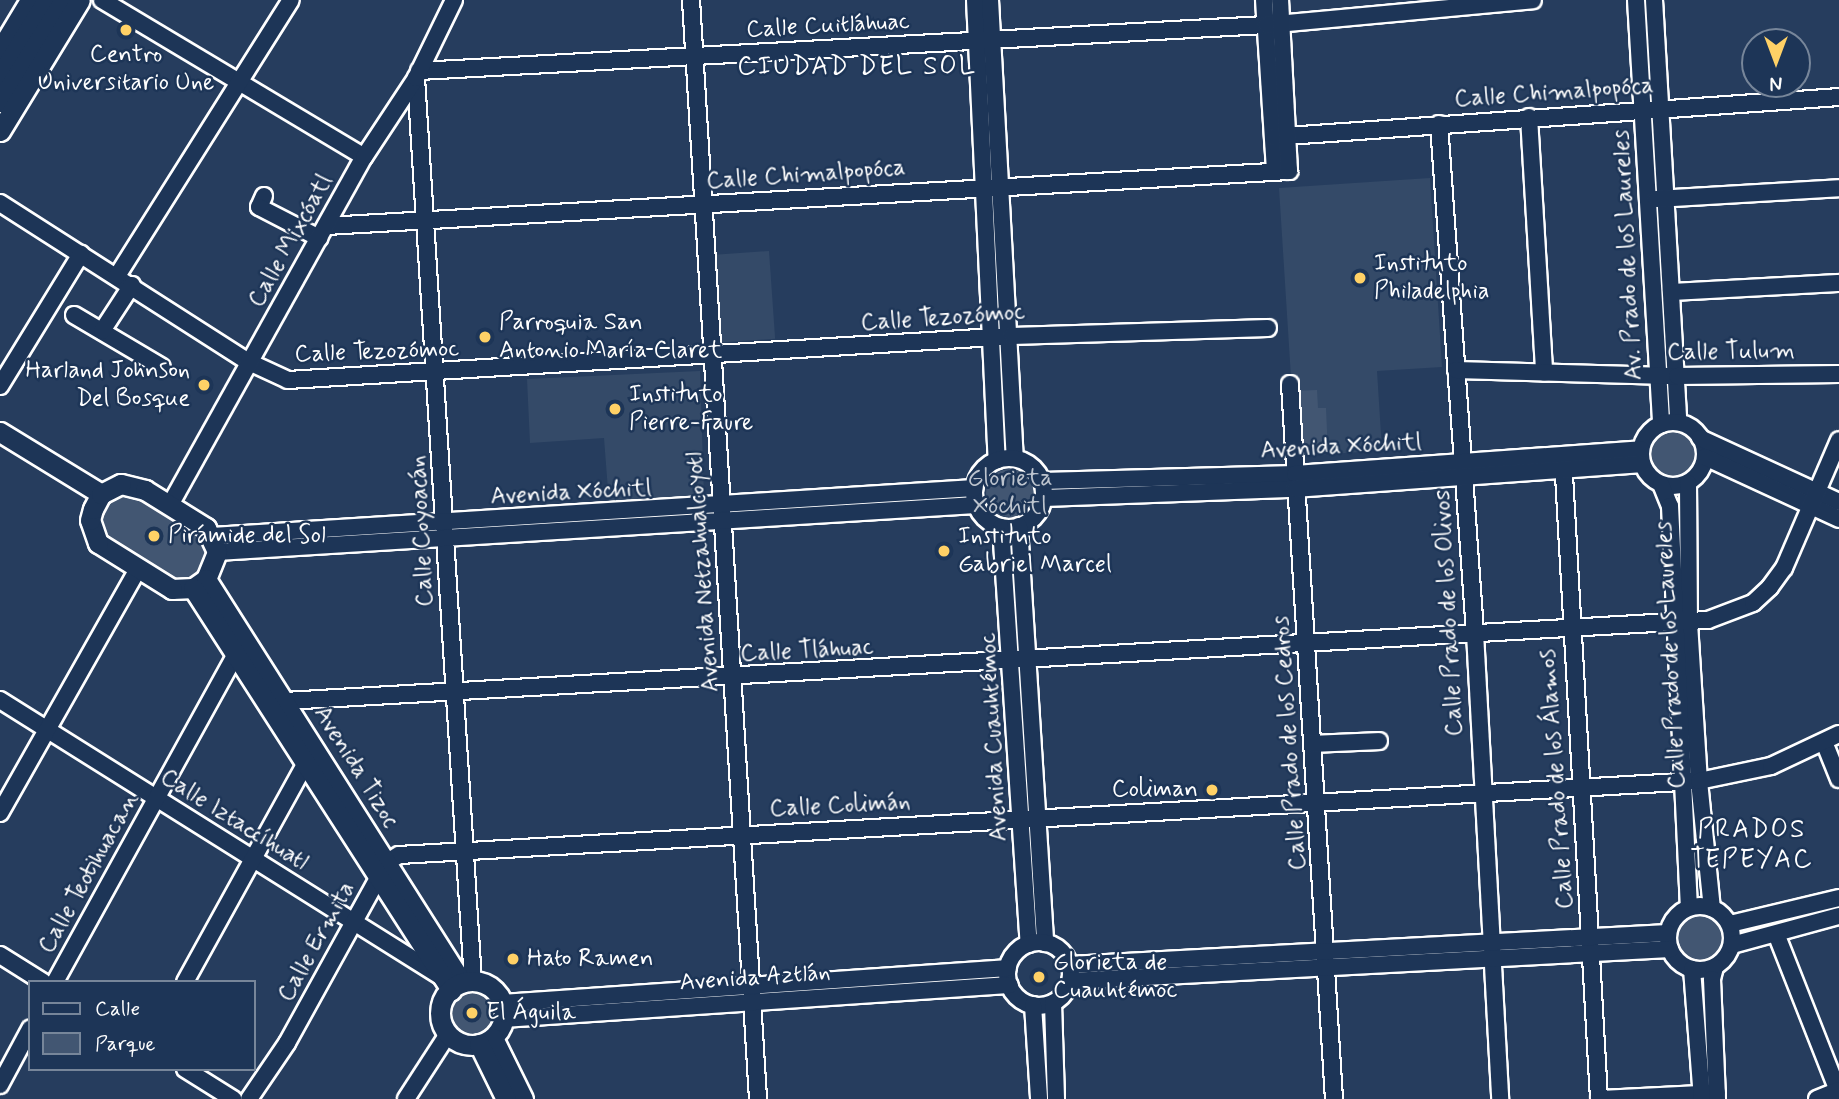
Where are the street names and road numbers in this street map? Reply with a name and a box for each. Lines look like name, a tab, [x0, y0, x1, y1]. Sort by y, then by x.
street label: Calle Cuitláhuac	[747, 7, 909, 45]
street label: Calle Chimalpopóca	[1454, 72, 1654, 114]
street label: Av. Prado de los Laureles	[1607, 130, 1649, 380]
street label: Calle Chimalpopóca	[706, 154, 906, 196]
street label: Calle Mixcóatl	[243, 169, 339, 313]
street label: Calle Tezozómoc	[860, 298, 1026, 338]
street label: Calle Tezozómoc	[294, 335, 460, 369]
street label: Calle Tulum	[1671, 337, 1791, 367]
street label: Avenida Xóchitl	[1260, 428, 1422, 466]
street label: Avenida Netzahualcoyotl	[680, 450, 726, 694]
street label: Calle Coyoacán	[404, 453, 440, 609]
street label: Avenida Xóchitl	[490, 474, 652, 512]
street label: Calle Prado de los Olivos	[1428, 488, 1470, 738]
street label: Calle Prado de los Laureles	[1650, 520, 1692, 790]
street label: Calle Prado de los Cedros	[1267, 614, 1313, 872]
street label: Avenida Cuauhtémoc	[974, 631, 1014, 843]
street label: Calle Tláhuac	[740, 633, 874, 669]
street label: Calle Prado de los Álamos	[1533, 647, 1581, 911]
street label: Avenida Tizoc	[308, 702, 404, 832]
street label: Calle Iztaccíhuatl	[153, 762, 315, 878]
street label: Calle Teotihuacan	[33, 787, 145, 959]
street label: Calle Colimán	[768, 788, 912, 824]
street label: Calle Ermita	[271, 876, 363, 1008]
street label: Avenida Aztlán	[678, 958, 832, 998]

